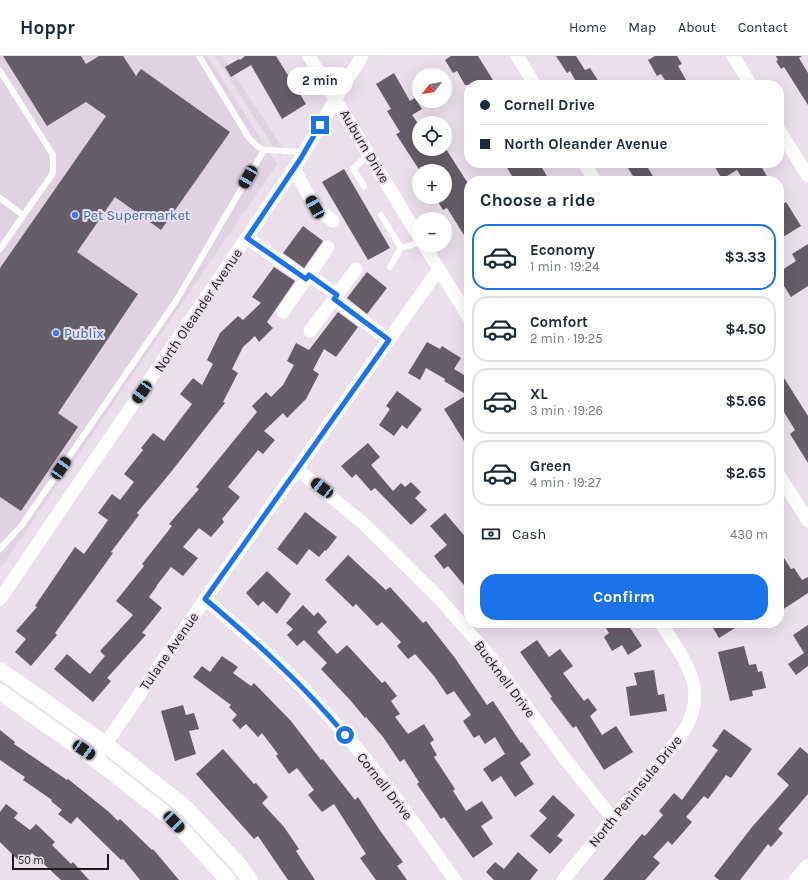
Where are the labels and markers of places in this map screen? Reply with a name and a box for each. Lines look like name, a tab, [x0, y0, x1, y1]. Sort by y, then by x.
place label: Pet Supermarket	[83, 207, 190, 224]
marker: Pet Supermarket	[70, 210, 80, 220]
place label: Publix	[64, 325, 104, 342]
marker: Publix	[51, 328, 61, 338]

